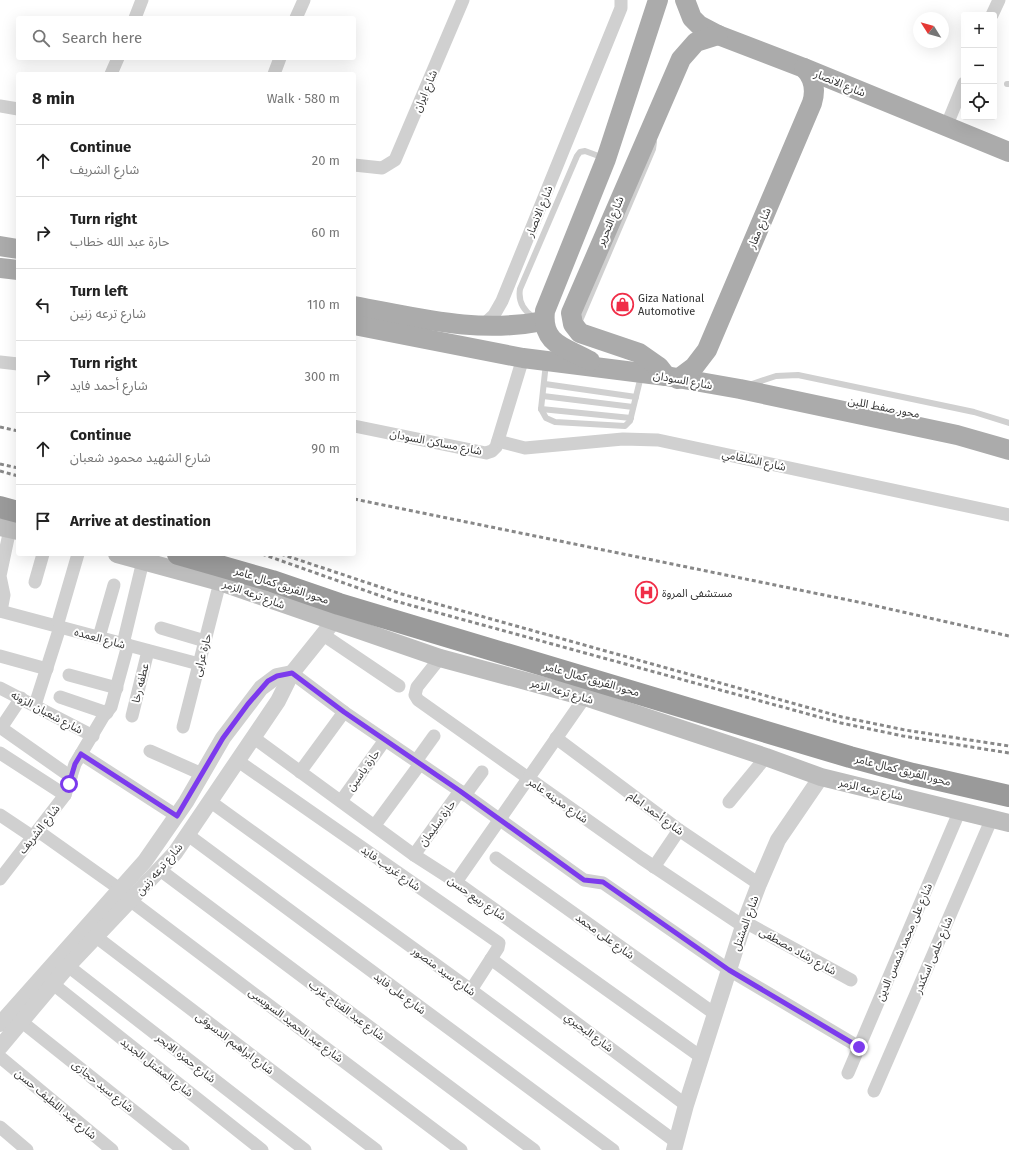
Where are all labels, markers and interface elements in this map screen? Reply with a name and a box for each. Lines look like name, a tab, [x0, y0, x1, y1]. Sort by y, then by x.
north arrow	[913, 12, 949, 48]
map controls	[961, 12, 997, 120]
button: +	[961, 12, 997, 48]
search box	[16, 16, 356, 60]
icon: search	[30, 27, 52, 49]
text: Search here	[62, 29, 142, 47]
button: −	[961, 48, 997, 84]
street label: شارع الانصار	[811, 67, 868, 101]
street label: شارع ايران	[411, 68, 441, 115]
button: locate	[961, 84, 997, 120]
text: 8 min	[32, 88, 75, 109]
text: Walk · 580 m	[267, 91, 340, 106]
text: Continue	[70, 138, 131, 156]
icon: ahead	[32, 150, 54, 172]
text: 20 m	[312, 153, 340, 168]
text: شارع الشريف	[70, 162, 139, 177]
street label: شارع الانصار	[523, 183, 557, 240]
street label: شارع التحرير	[594, 194, 628, 249]
street label: شارع مقار	[745, 206, 775, 252]
text: Turn right	[70, 210, 137, 228]
icon: right	[32, 222, 54, 244]
text: 60 m	[311, 225, 340, 240]
text: حارة عبد الله خطاب	[70, 234, 169, 249]
text: Turn left	[70, 282, 128, 300]
shop icon: Giza National Automotive	[609, 291, 635, 317]
place label: Giza National Automotive	[638, 292, 704, 318]
icon: left	[32, 294, 54, 316]
text: 110 m	[307, 297, 340, 312]
text: شارع ترعه زنين	[70, 306, 146, 321]
text: Turn right	[70, 354, 137, 372]
icon: right	[32, 366, 54, 388]
text: 300 m	[304, 369, 340, 384]
street label: شارع السودان	[652, 369, 714, 393]
text: شارع أحمد فايد	[70, 378, 148, 393]
street label: محور صفط اللبن	[847, 394, 921, 421]
text: Continue	[70, 426, 131, 444]
street label: شارع مساكن السودان	[389, 427, 483, 459]
icon: ahead	[32, 438, 54, 460]
text: 90 m	[311, 441, 340, 456]
street label: شارع الشلقامي	[720, 447, 787, 476]
text: شارع الشهيد محمود شعبان	[70, 450, 211, 465]
icon: arrive	[32, 510, 54, 532]
text: Arrive at destination	[70, 512, 211, 530]
street label: محور الفريق كمال عامر	[232, 564, 331, 607]
street label: شارع ترعه الزمر	[220, 577, 287, 613]
hospital icon: مستشفى المروة	[634, 580, 660, 606]
place label: مستشفى المروة	[662, 587, 733, 600]
street label: شارع العمده	[73, 625, 127, 653]
street label: حارة عرابى	[191, 632, 215, 678]
street label: محور الفريق كمال عامر	[542, 659, 641, 699]
street label: عطفه رخا	[129, 662, 152, 704]
street label: شارع ترعه الزمر	[528, 676, 595, 708]
street label: شارع شعبان الزونه	[8, 688, 85, 738]
street label: حارة ياسين	[344, 747, 383, 794]
street label: محور الفريق كمال عامر	[853, 752, 952, 789]
street label: شارع مدينه عامر	[524, 774, 590, 827]
route start	[60, 775, 78, 793]
street label: شارع ترعه الزمر	[837, 776, 904, 804]
street label: شارع أحمد امام	[625, 789, 687, 839]
street label: حارة سليمان	[416, 797, 459, 849]
street label: شارع الشريف	[16, 802, 64, 857]
street label: شارع ترعه زنين	[133, 841, 186, 899]
street label: شارع غريب فايد	[358, 843, 423, 895]
street label: شارع ربيع حسن	[445, 874, 508, 924]
street label: شارع على محمد شمس الدين	[874, 881, 936, 1003]
street label: شارع المشتل	[729, 894, 763, 953]
street label: شارع على محمد	[572, 911, 637, 963]
street label: شارع حلمى اسكندر	[911, 915, 957, 997]
street label: شارع رشاد مصطفى	[757, 925, 839, 979]
street label: شارع سيد منصور	[408, 943, 478, 1000]
street label: شارع على فايد	[371, 970, 428, 1018]
street label: شارع عبد الفتاح عزب	[306, 978, 387, 1044]
street label: شارع عبد الحميد السويسى	[245, 986, 346, 1066]
street label: شارع ابراهيم الدسوقى	[192, 1010, 277, 1079]
street label: شارع البحيري	[560, 1010, 616, 1057]
street label: شارع حمزه الابحر	[152, 1031, 218, 1087]
street label: شارع المشتل الجديد	[117, 1035, 196, 1101]
route end	[850, 1038, 868, 1056]
street label: شارع سيد حجازى	[69, 1058, 136, 1116]
street label: شارع عبد اللطيف حسن	[12, 1067, 99, 1143]

